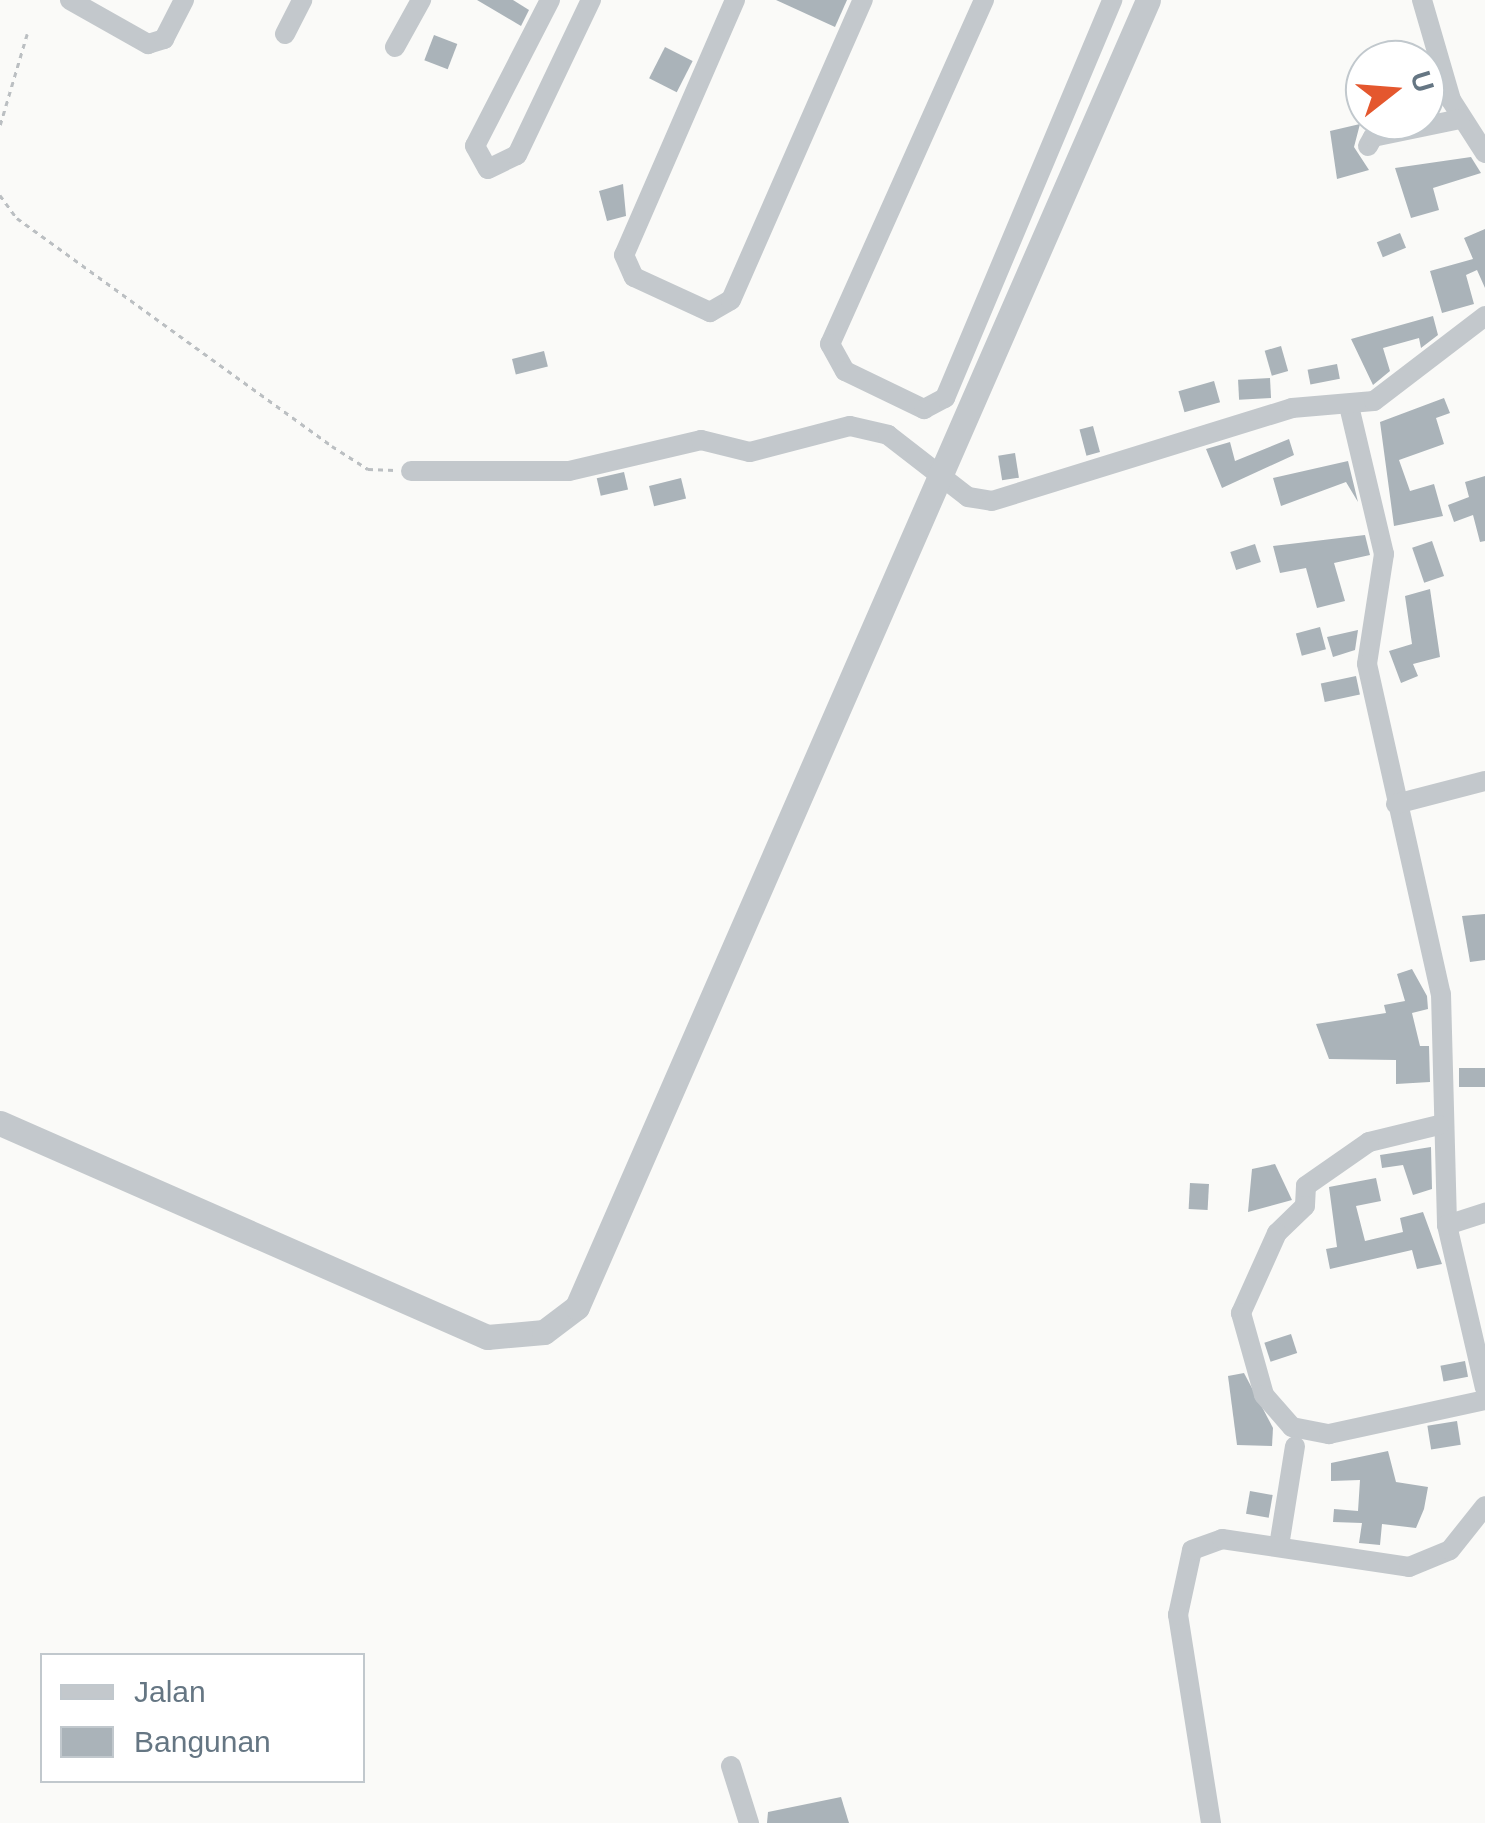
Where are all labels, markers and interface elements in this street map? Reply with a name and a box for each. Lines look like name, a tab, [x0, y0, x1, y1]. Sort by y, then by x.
north arrow	[1345, 40, 1445, 140]
text: U	[1404, 67, 1440, 96]
legend	[40, 1653, 365, 1783]
text: Jalan	[134, 1675, 206, 1708]
text: Bangunan	[134, 1725, 271, 1758]

